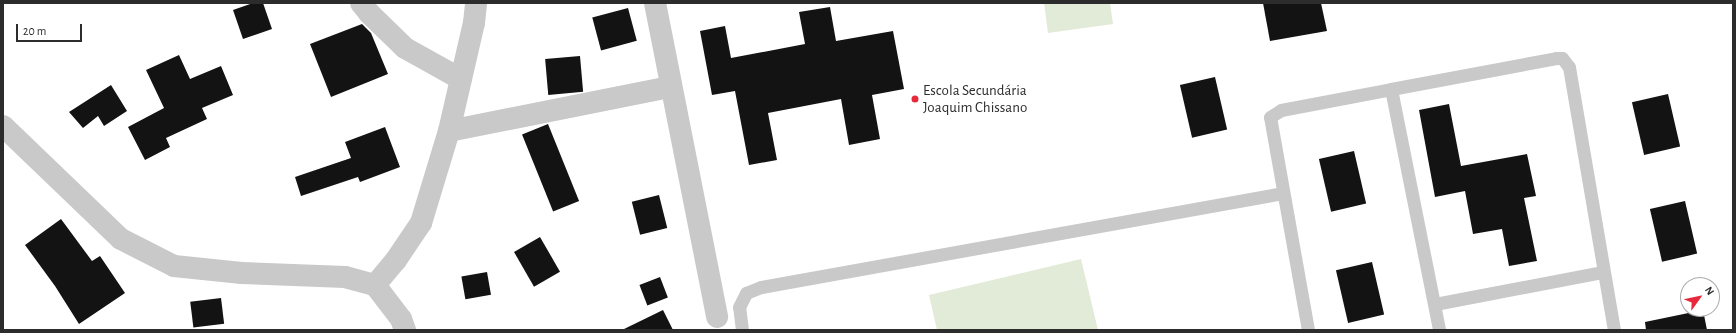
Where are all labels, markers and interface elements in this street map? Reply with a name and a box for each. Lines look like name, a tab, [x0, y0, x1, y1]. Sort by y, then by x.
scale bar	[18, 16, 84, 42]
text: 20 m	[23, 25, 46, 37]
place label: Escola Secundária Joaquim Chissano	[923, 81, 1027, 116]
marker: Escola Secundária Joaquim Chissano	[910, 94, 920, 104]
north arrow	[1680, 277, 1720, 317]
text: N	[1703, 285, 1716, 297]

